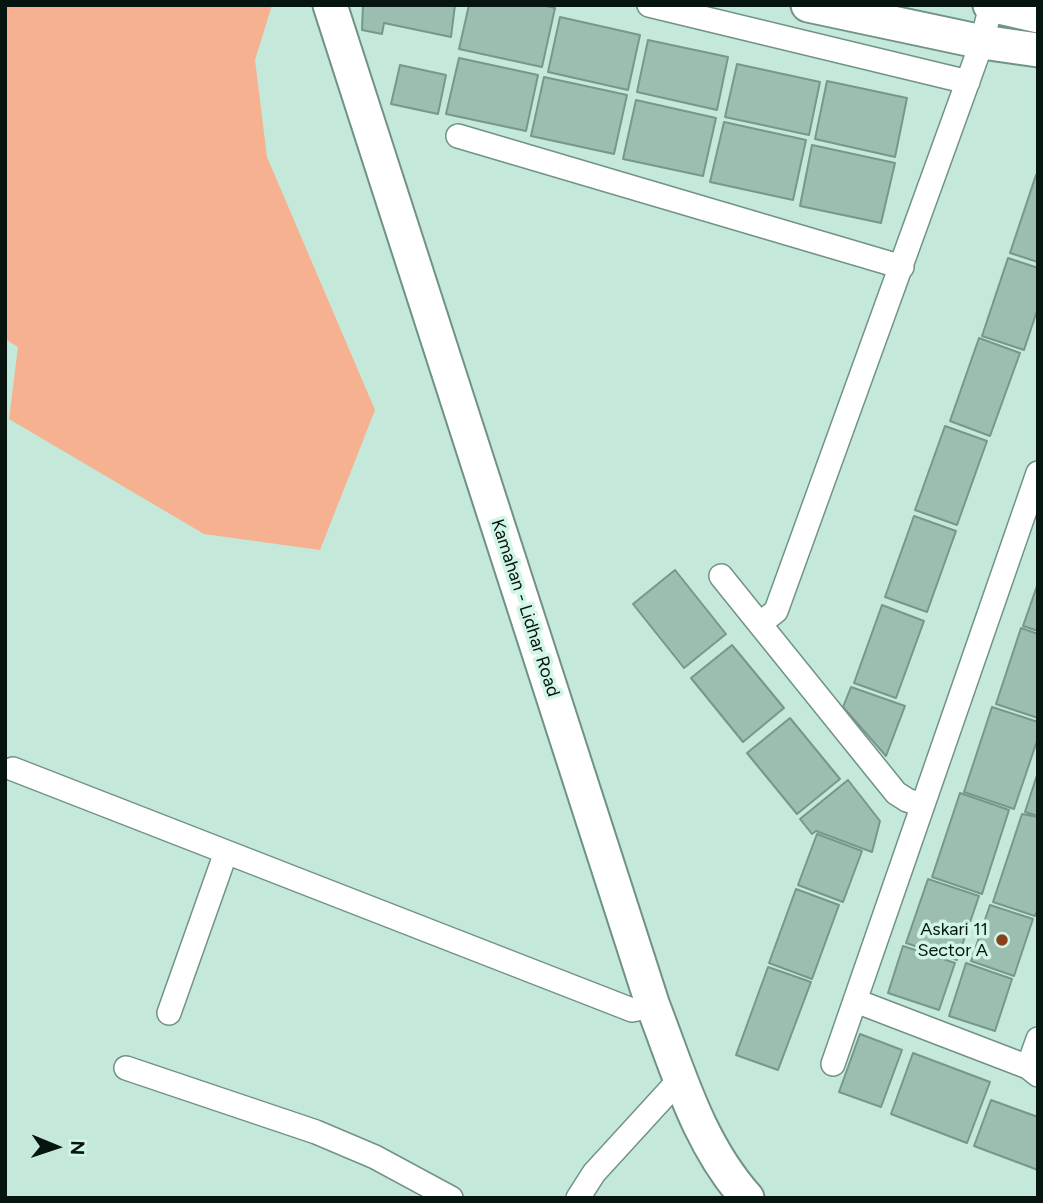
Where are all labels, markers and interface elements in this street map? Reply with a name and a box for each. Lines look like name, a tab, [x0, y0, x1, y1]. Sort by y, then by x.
street label: Kamahan - Lidhar Road	[486, 516, 564, 700]
place label: Askari 11 Sector A	[917, 919, 988, 962]
marker: Askari 11 Sector A	[994, 932, 1010, 948]
north arrow	[21, 1112, 91, 1182]
text: N	[66, 1140, 89, 1155]

